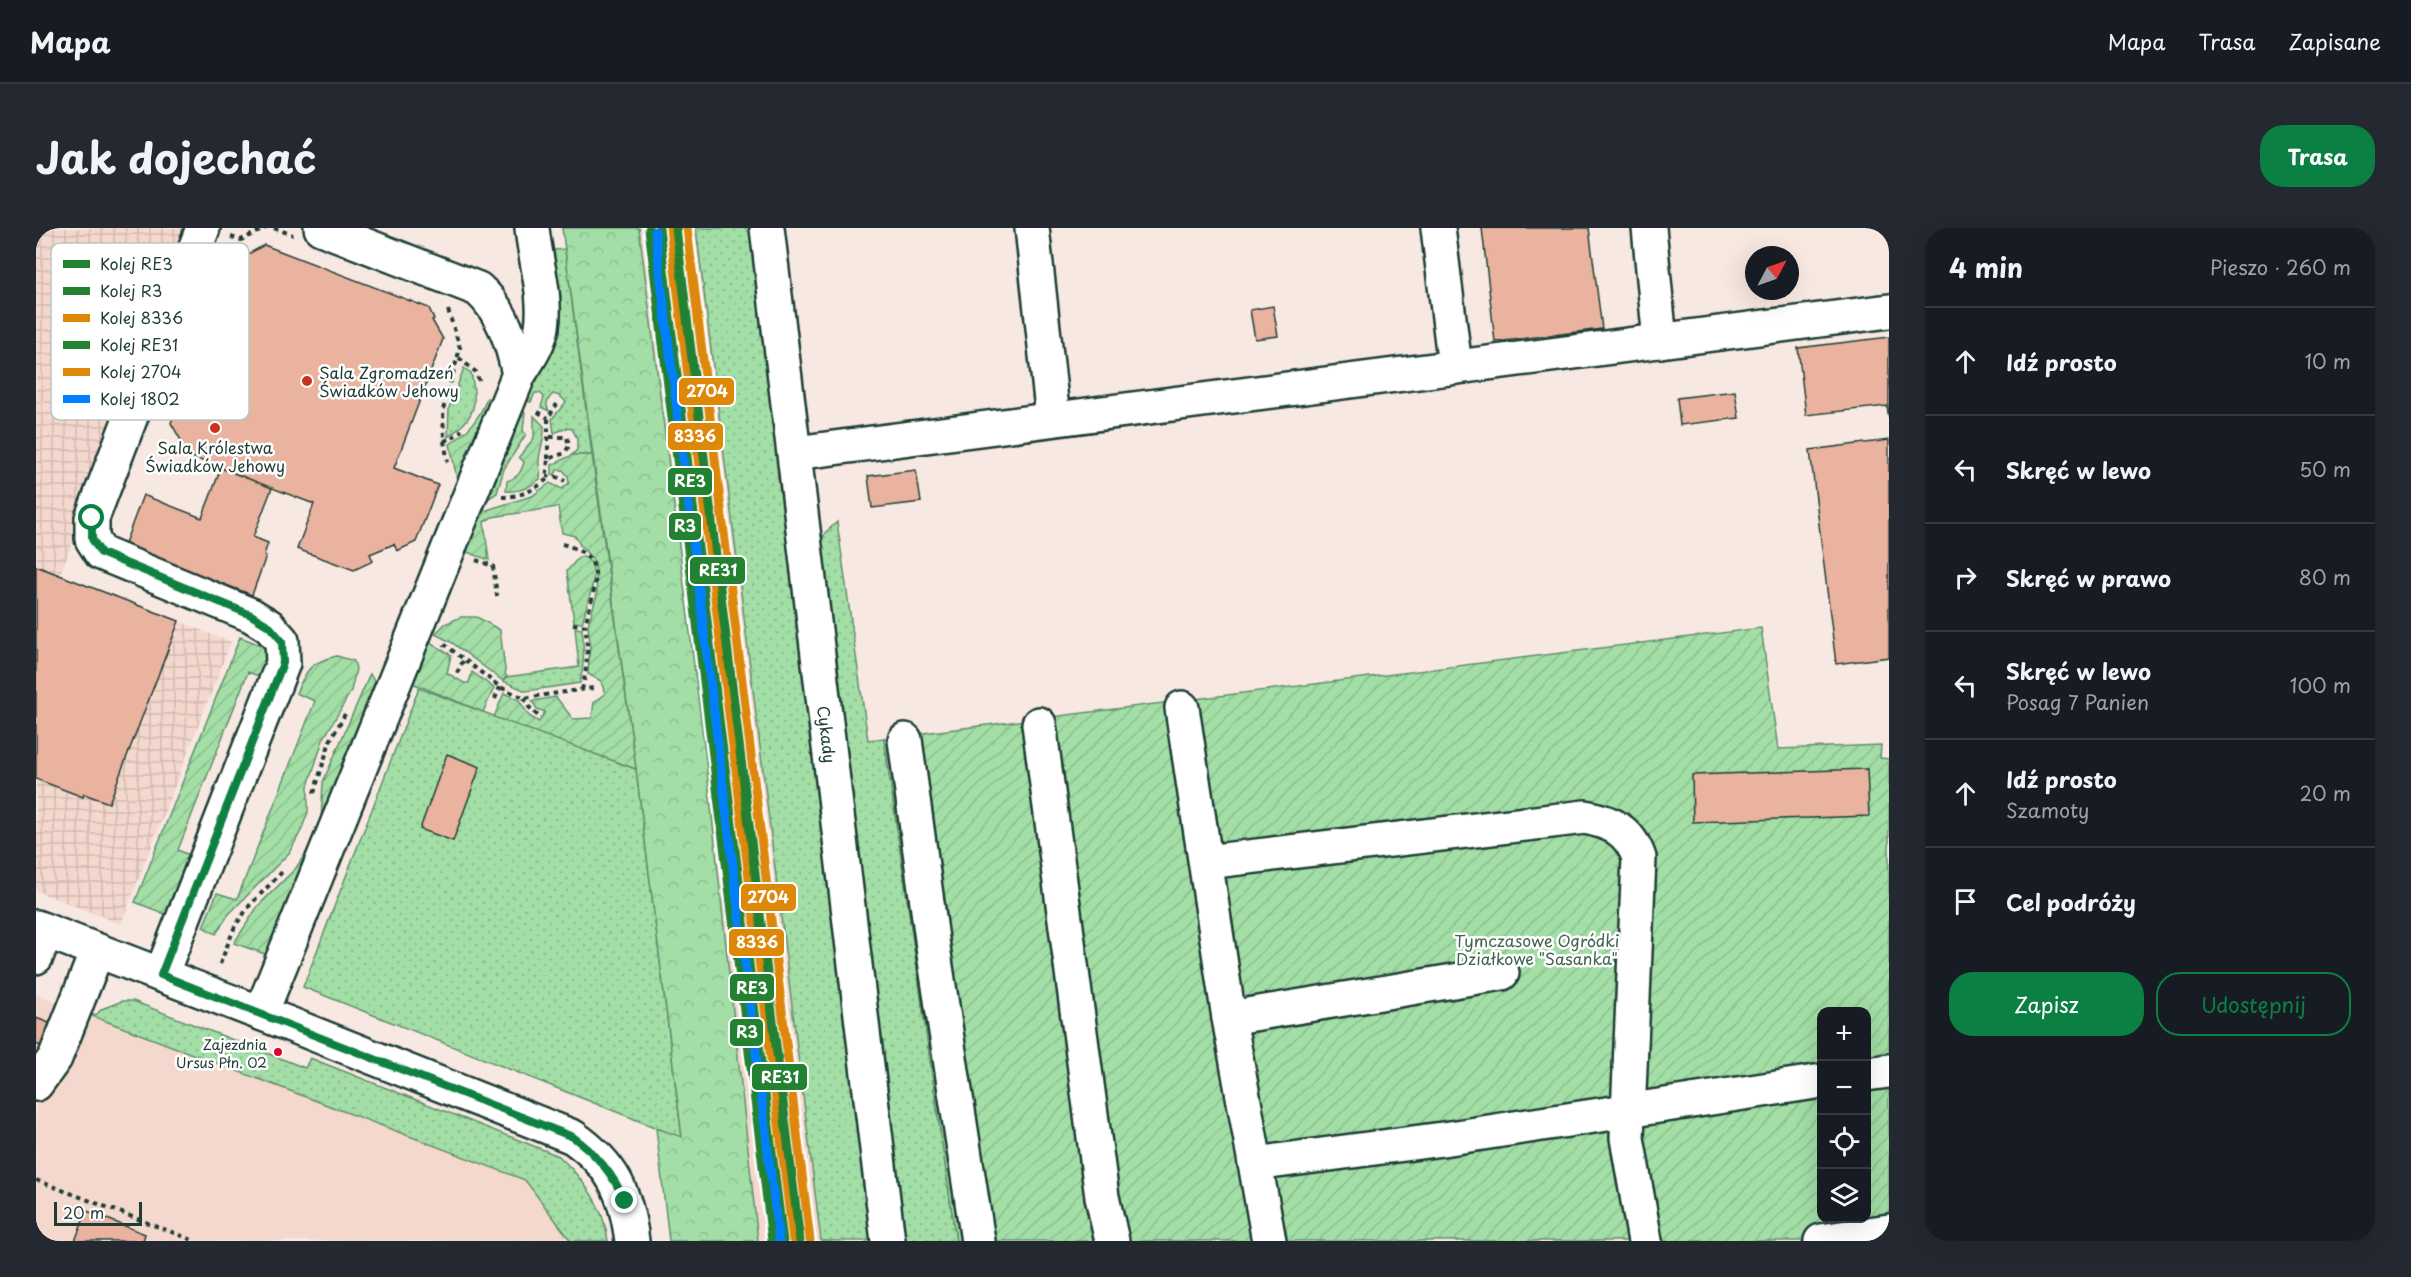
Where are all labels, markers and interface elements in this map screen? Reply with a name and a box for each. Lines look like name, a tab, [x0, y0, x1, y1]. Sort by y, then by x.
text: Mapa	[30, 20, 111, 63]
text: Mapa	[2108, 25, 2165, 57]
text: Trasa	[2198, 25, 2255, 57]
text: Zapisane	[2288, 25, 2381, 57]
text: Jak dojechać	[36, 125, 317, 188]
button: Trasa	[2260, 125, 2375, 187]
legend	[51, 243, 249, 420]
north arrow	[1745, 246, 1799, 300]
text: 4 min	[1949, 248, 2023, 287]
text: Kolej RE3	[100, 251, 173, 275]
text: Pieszo · 260 m	[2210, 252, 2351, 282]
text: Kolej R3	[100, 278, 162, 302]
text: Kolej 8336	[100, 305, 183, 329]
text: Kolej RE31	[100, 332, 178, 356]
icon: ahead	[1949, 345, 1982, 378]
text: Idź prosto	[2006, 345, 2117, 378]
text: 10 m	[2304, 346, 2351, 376]
text: Kolej 2704	[100, 359, 182, 383]
place label: Sala Zgromadzeń Świadków Jehowy	[319, 360, 459, 402]
marker: Sala Zgromadzeń Świadków Jehowy	[300, 374, 314, 388]
line badge: 2704	[678, 377, 735, 406]
text: 2704	[686, 378, 728, 402]
text: Kolej 1802	[100, 386, 180, 410]
marker: Sala Królestwa Świadków Jehowy	[208, 421, 222, 435]
line badge: 8336	[667, 422, 724, 451]
text: 8336	[674, 423, 716, 447]
place label: Sala Królestwa Świadków Jehowy	[145, 435, 285, 477]
icon: left	[1949, 453, 1982, 486]
text: Skręć w lewo	[2006, 453, 2151, 486]
text: 50 m	[2299, 454, 2351, 484]
line badge: RE3	[667, 467, 713, 496]
text: RE3	[674, 468, 706, 492]
route start	[78, 504, 104, 530]
line badge: R3	[668, 512, 702, 541]
text: R3	[674, 513, 696, 537]
line badge: RE31	[689, 556, 746, 585]
text: RE31	[699, 557, 737, 581]
icon: right	[1949, 561, 1982, 594]
text: Skręć w prawo	[2006, 561, 2171, 594]
text: 80 m	[2299, 562, 2351, 592]
text: Skręć w lewo	[2006, 654, 2151, 687]
icon: left	[1949, 669, 1982, 702]
text: 100 m	[2290, 670, 2351, 700]
text: Posag 7 Panien	[2006, 687, 2149, 717]
street label: Cykady	[812, 704, 843, 764]
text: Idź prosto	[2006, 762, 2117, 795]
icon: ahead	[1949, 777, 1982, 810]
text: 20 m	[2299, 778, 2351, 808]
text: Szamoty	[2006, 795, 2089, 825]
line badge: 2704	[740, 883, 797, 912]
text: 2704	[747, 884, 789, 908]
icon: arrive	[1949, 885, 1982, 918]
text: Cel podróży	[2006, 885, 2136, 918]
line badge: 8336	[728, 928, 785, 957]
park label: Tymczasowe Ogródki Działkowe "Sasanka"	[1455, 928, 1619, 970]
text: 8336	[736, 929, 778, 953]
button: Zapisz	[1949, 972, 2144, 1036]
button: Udostępnij	[2156, 972, 2351, 1036]
line badge: RE3	[729, 973, 775, 1002]
text: RE3	[736, 975, 768, 999]
map controls	[1817, 1007, 1871, 1223]
button: +	[1817, 1007, 1871, 1061]
line badge: R3	[729, 1018, 764, 1047]
text: R3	[736, 1019, 758, 1043]
place label: Zajezdnia Ursus Płn. 02	[176, 1034, 267, 1073]
marker: Zajezdnia Ursus Płn. 02	[272, 1046, 284, 1058]
button: −	[1817, 1061, 1871, 1115]
line badge: RE31	[751, 1063, 808, 1091]
text: RE31	[761, 1064, 799, 1088]
button: locate	[1817, 1115, 1871, 1169]
button: layers	[1817, 1169, 1871, 1223]
route end	[611, 1187, 637, 1213]
scale bar	[54, 1199, 142, 1226]
text: 20 m	[63, 1200, 104, 1224]

